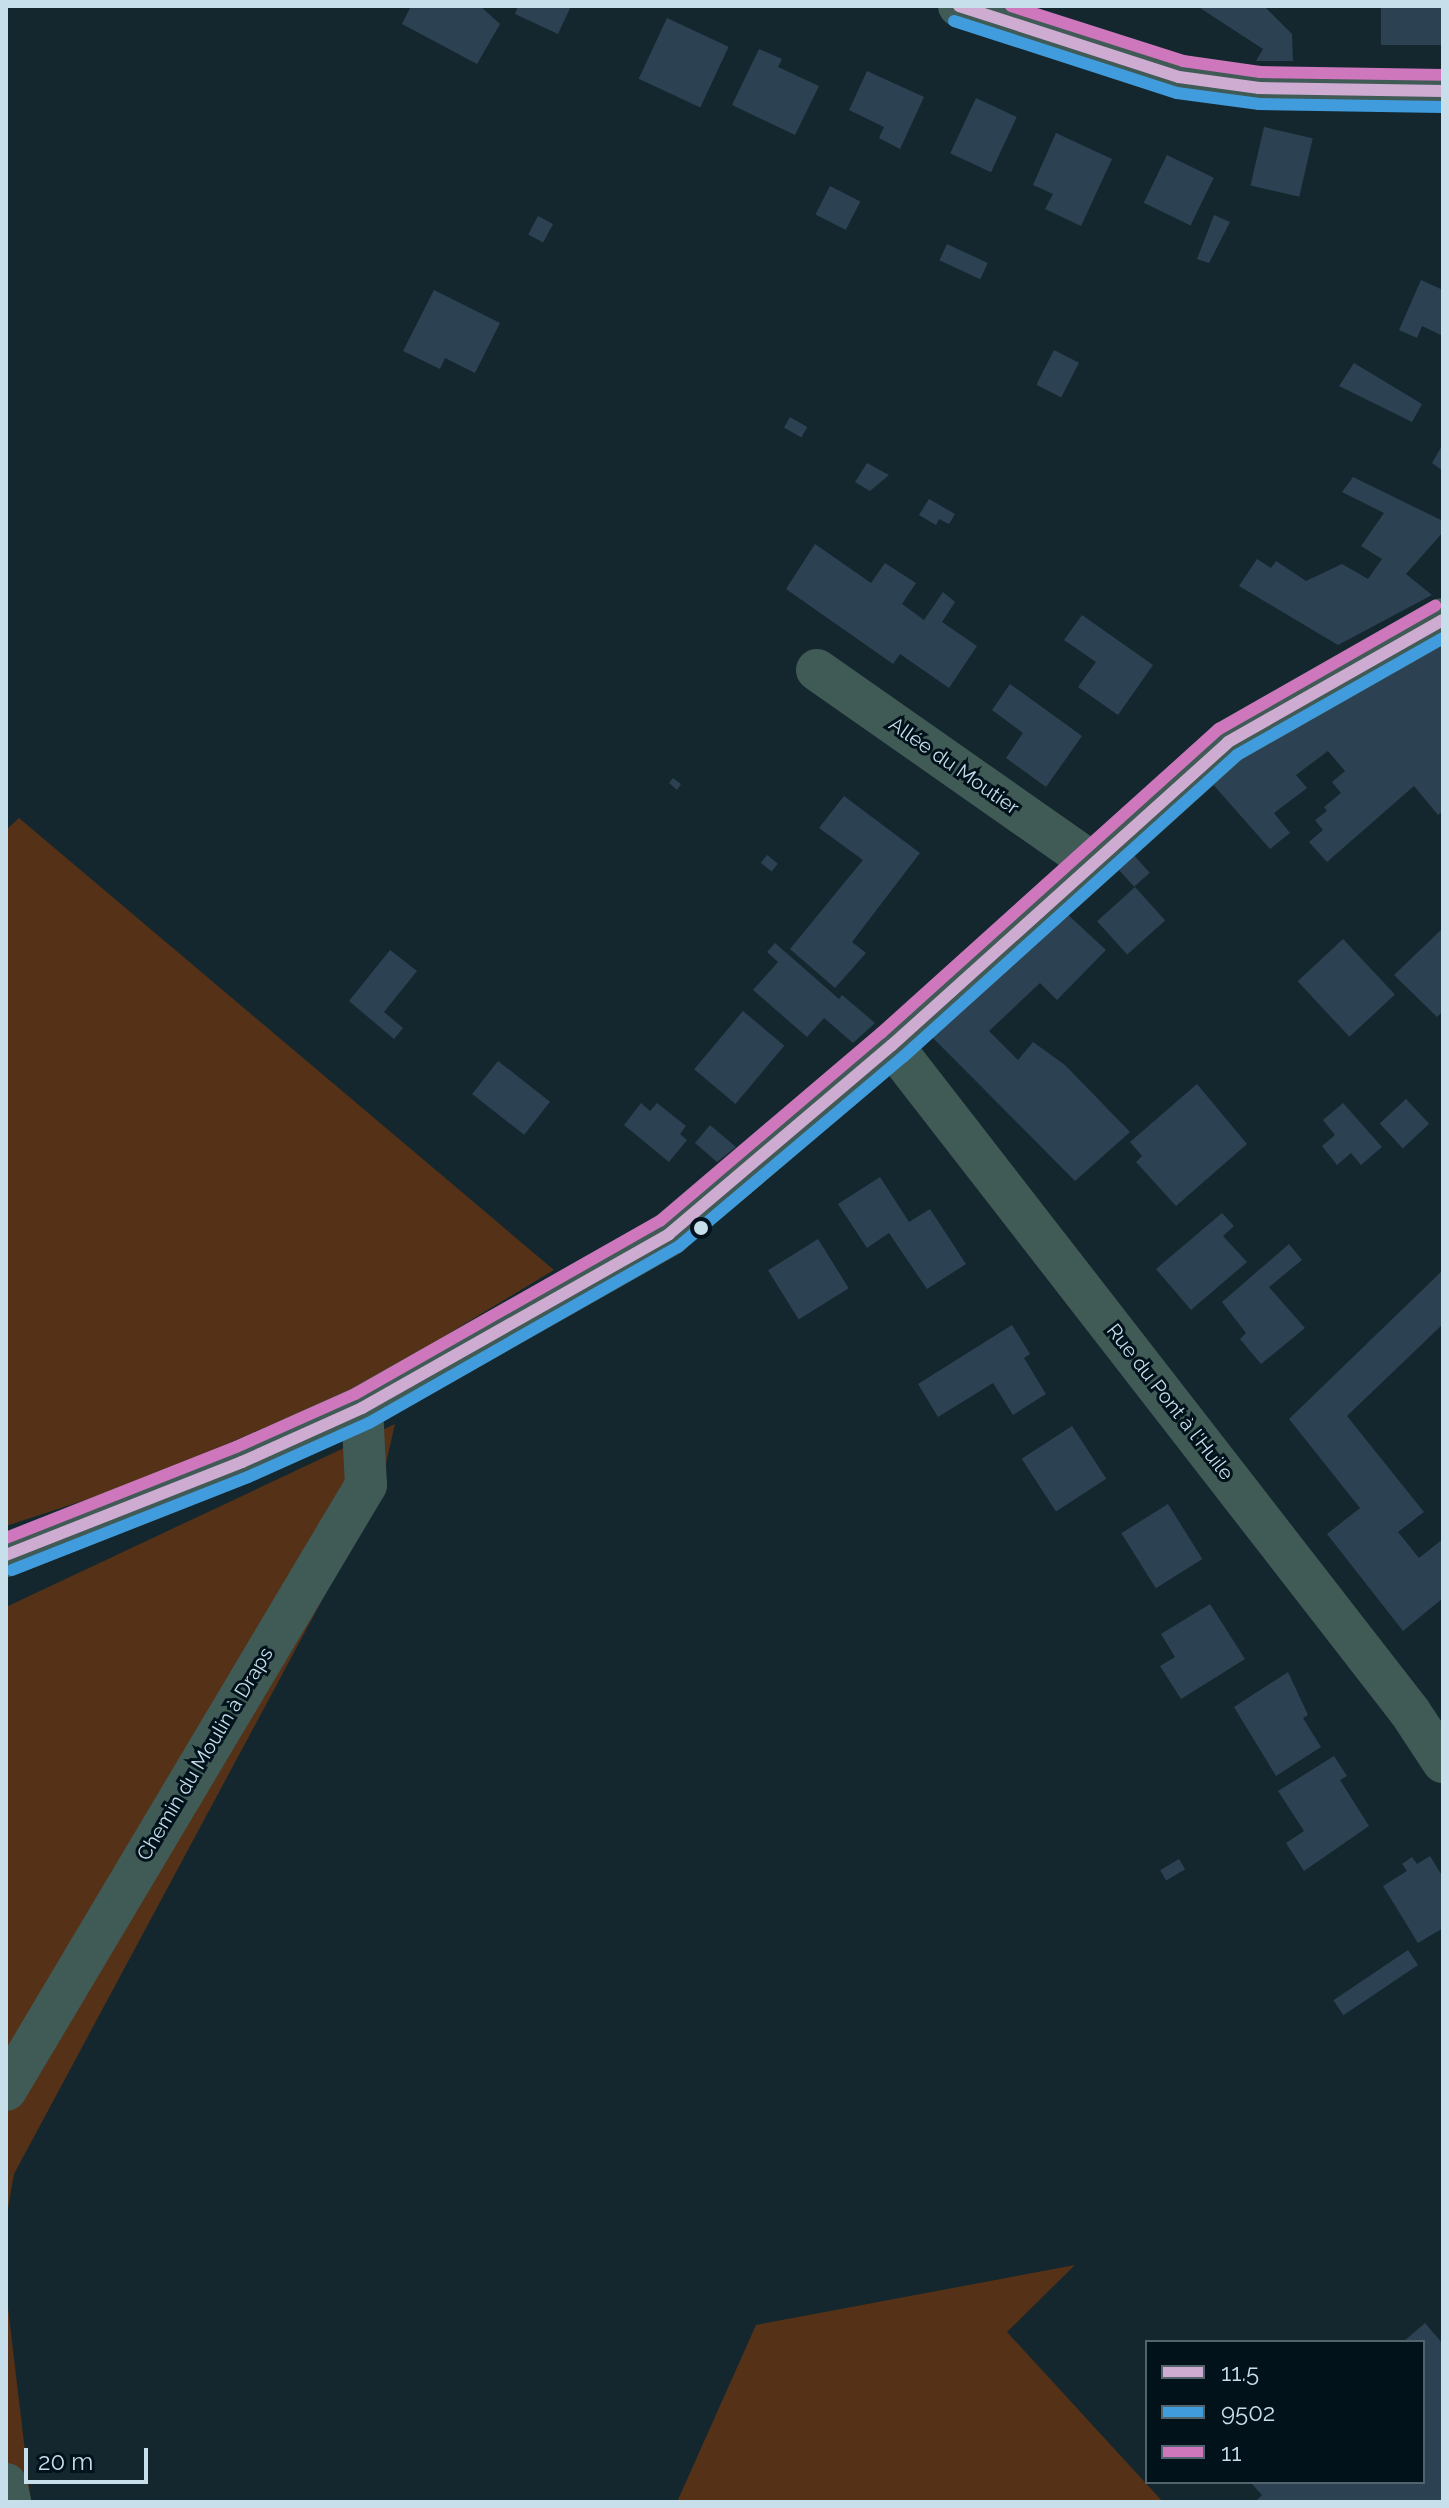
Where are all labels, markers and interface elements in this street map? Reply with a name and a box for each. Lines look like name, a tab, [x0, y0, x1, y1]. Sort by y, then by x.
street label: Allée du Moutier	[884, 712, 1024, 820]
unlabelled marker	[693, 1220, 709, 1236]
street label: Rue du Pont à l'Huile	[1101, 1319, 1239, 1485]
street label: Chemin du Moulin à Draps	[132, 1643, 278, 1865]
legend	[1145, 2340, 1425, 2484]
text: 11.5	[1221, 2358, 1259, 2387]
text: 9502	[1221, 2398, 1275, 2427]
scale bar	[28, 2432, 152, 2482]
text: 11	[1221, 2438, 1242, 2467]
text: 20 m	[38, 2447, 93, 2476]

